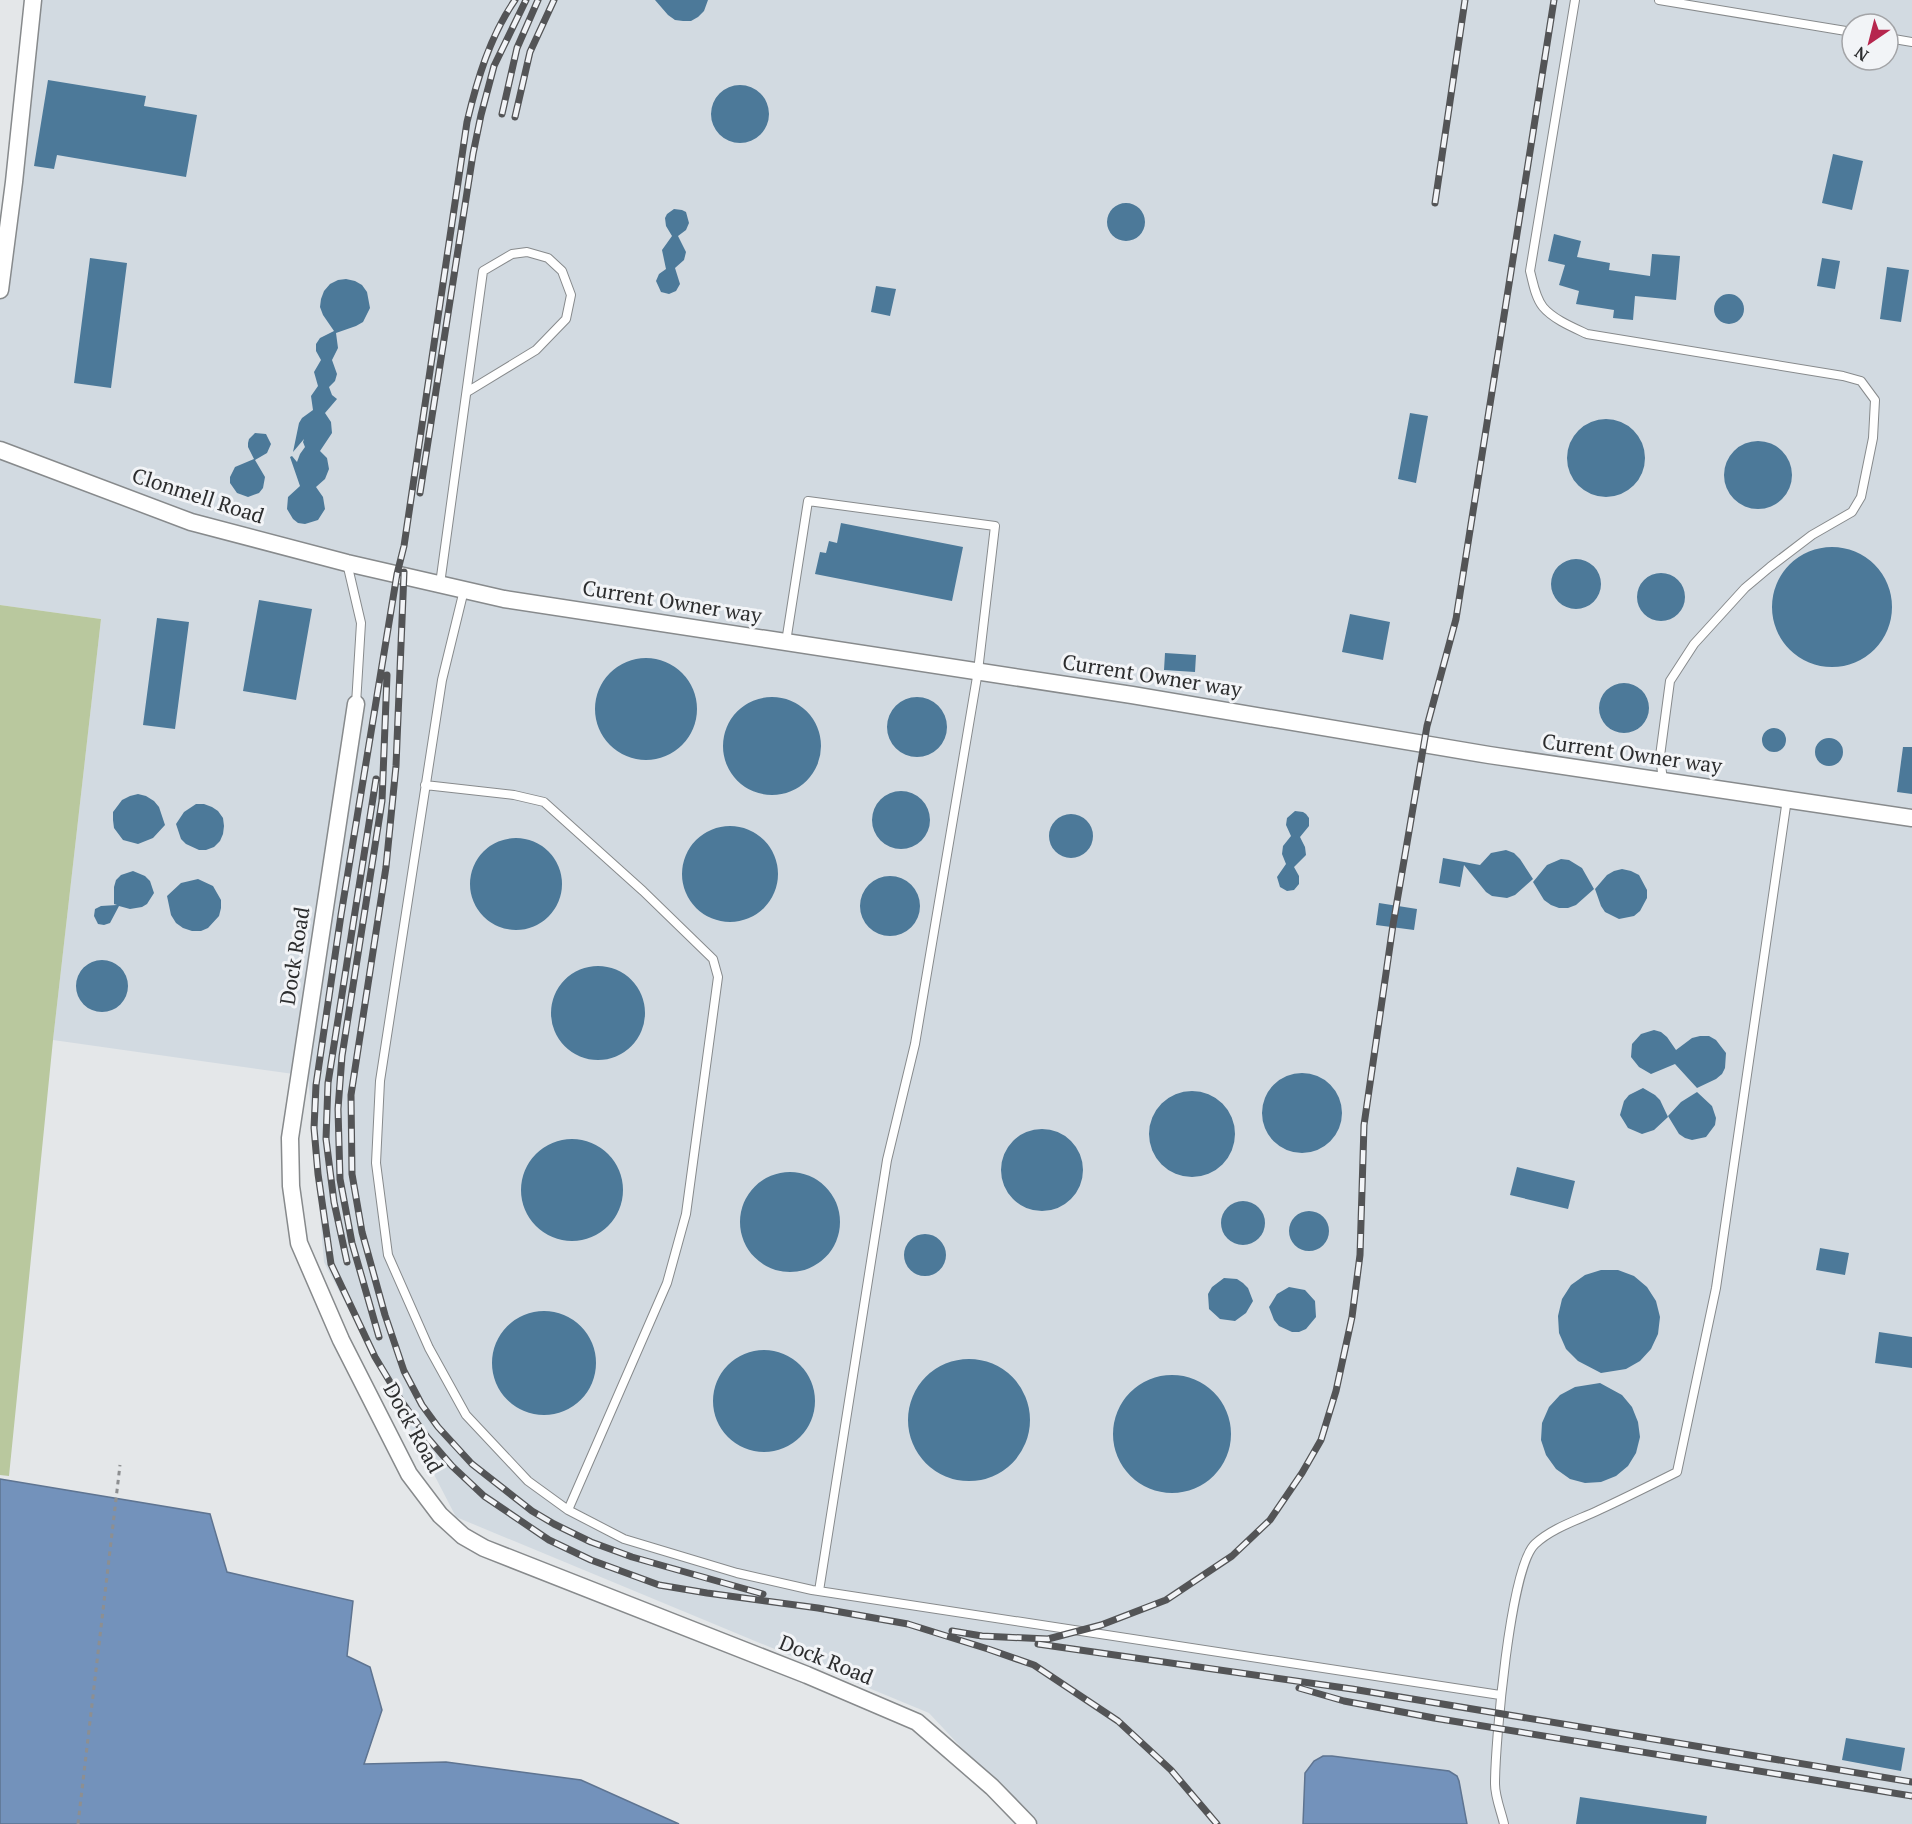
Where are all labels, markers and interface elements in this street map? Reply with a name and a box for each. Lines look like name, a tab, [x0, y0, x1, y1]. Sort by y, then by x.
north arrow	[1840, 12, 1900, 72]
text: N	[1850, 42, 1873, 67]
street label: Clonmell Road	[129, 461, 268, 530]
street label: Current Owner way	[580, 573, 764, 629]
street label: Current Owner way	[1060, 647, 1244, 703]
street label: Current Owner way	[1540, 727, 1724, 780]
street label: Dock Road	[272, 904, 316, 1007]
street label: Dock Road	[378, 1377, 450, 1478]
street label: Dock Road	[775, 1628, 878, 1691]

